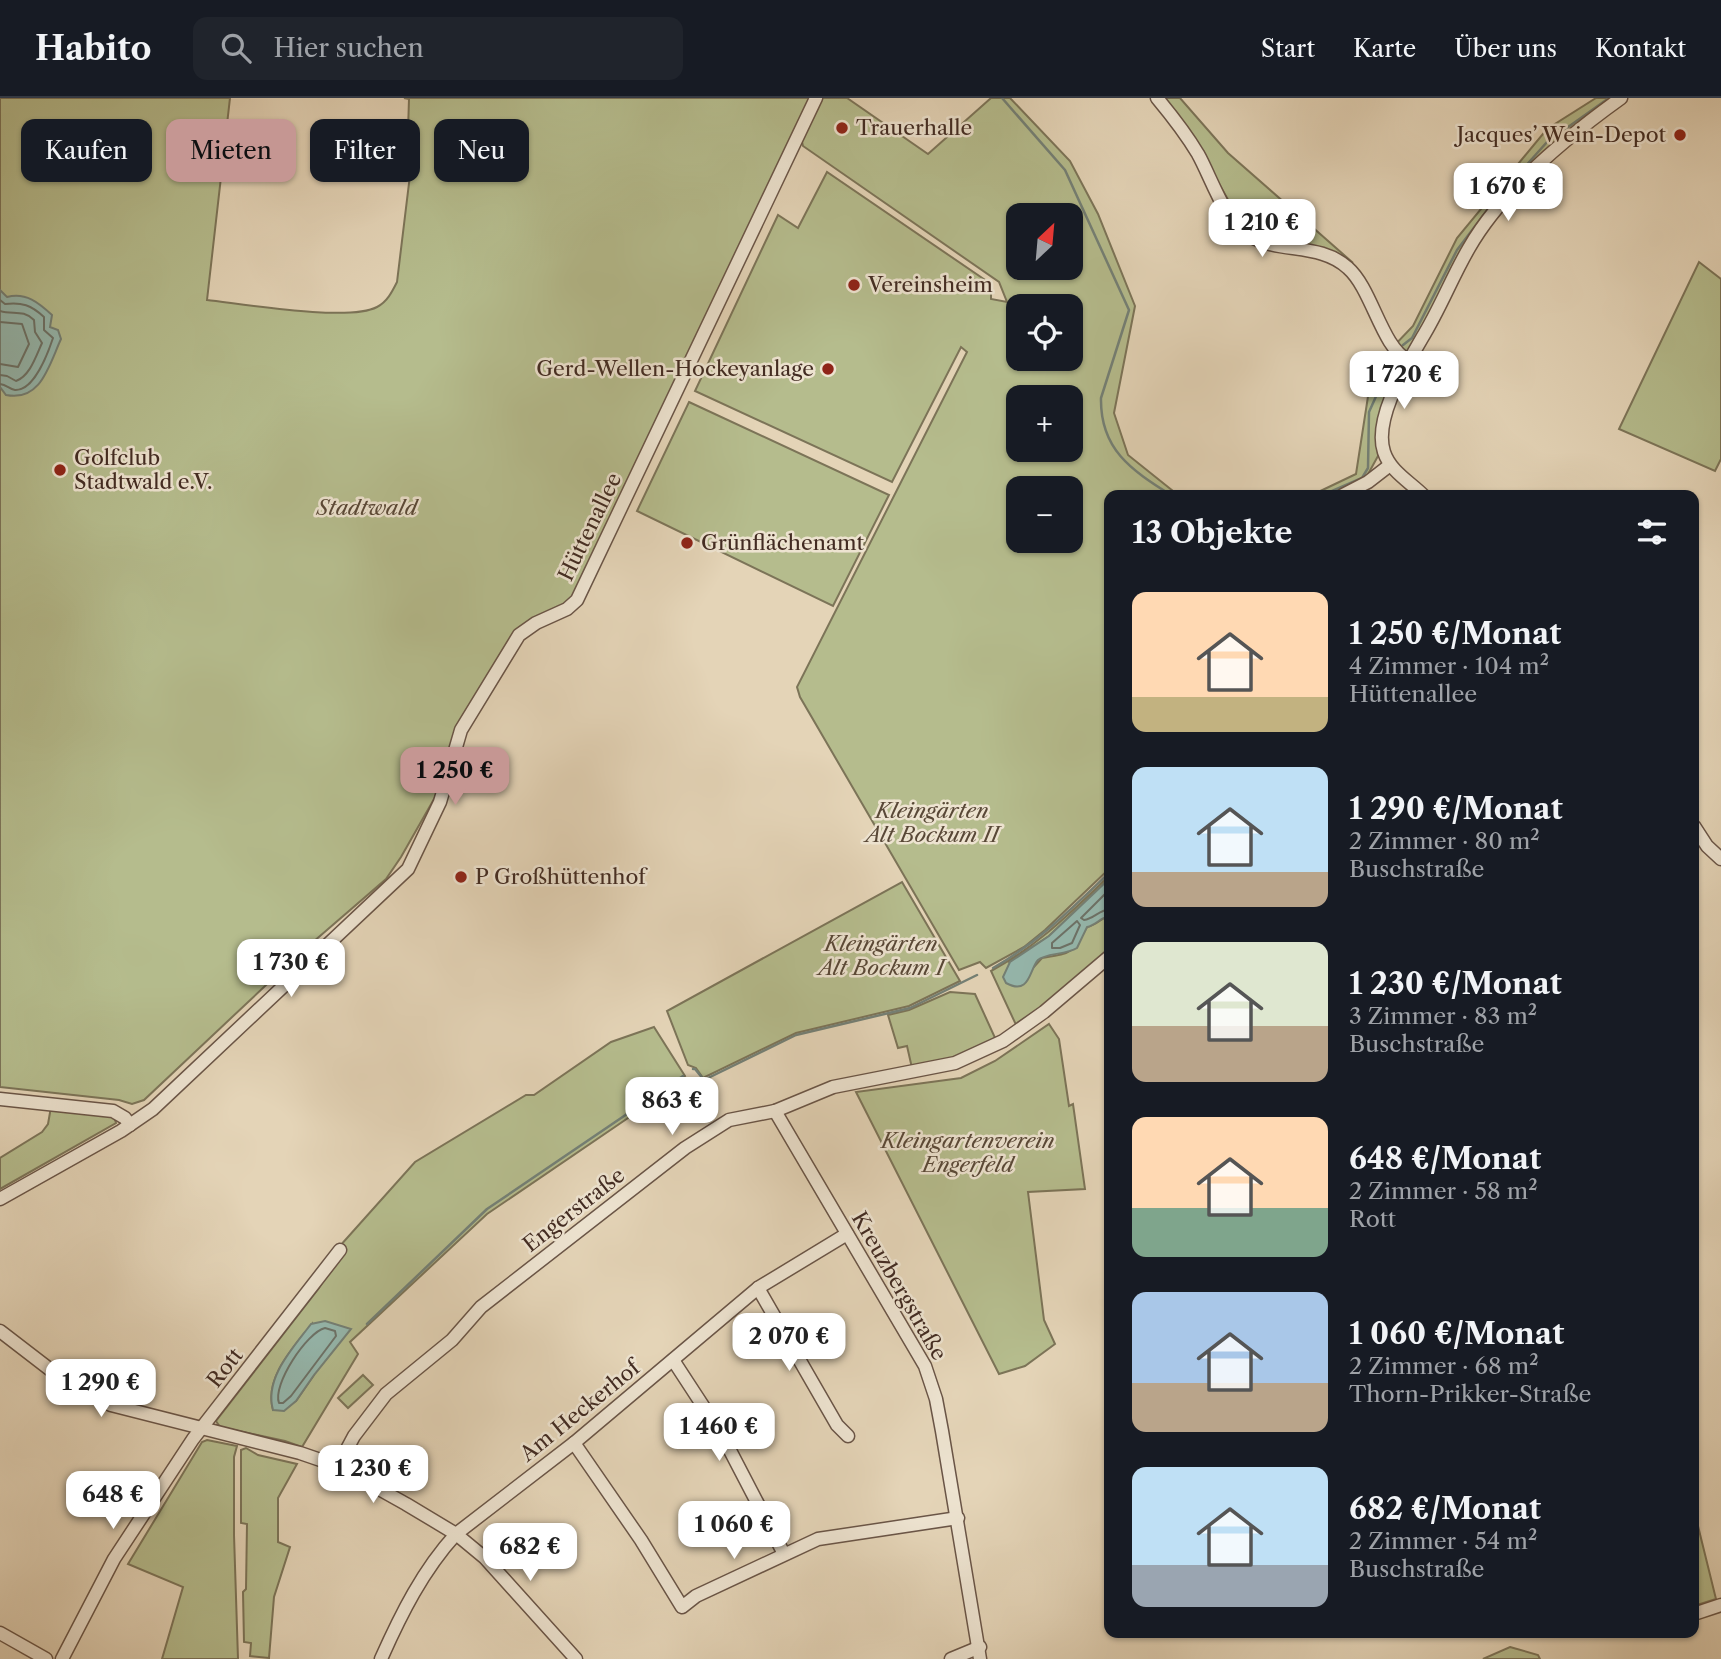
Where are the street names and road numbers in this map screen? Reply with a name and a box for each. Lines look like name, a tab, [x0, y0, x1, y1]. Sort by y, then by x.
street label: Hüttenallee	[553, 469, 626, 585]
street label: Engerstraße	[518, 1162, 629, 1257]
street label: Kreuzbergstraße	[847, 1207, 952, 1364]
street label: Rott	[202, 1343, 248, 1392]
street label: Am Heckerhof	[514, 1353, 646, 1467]

